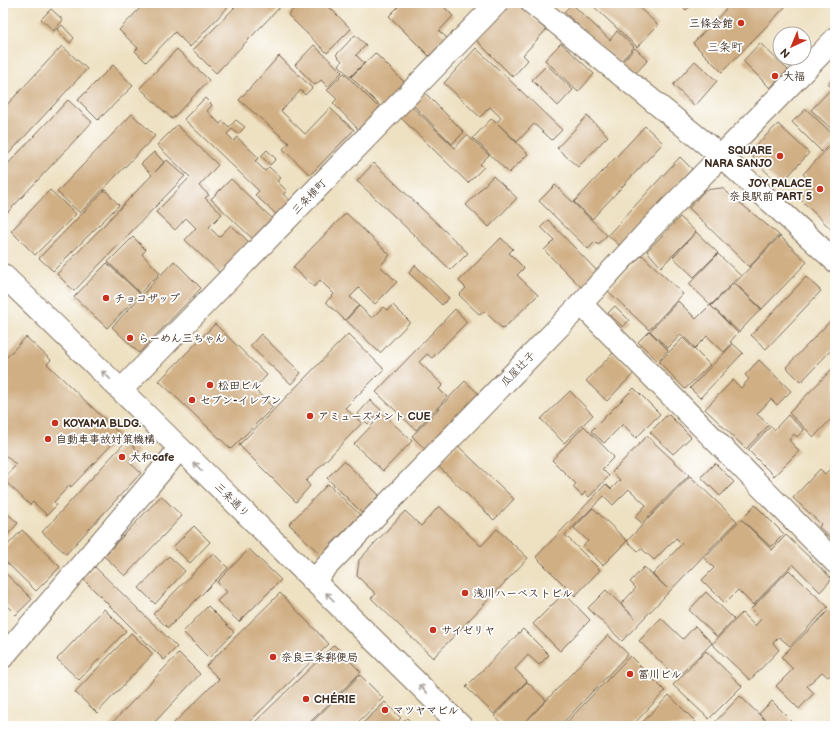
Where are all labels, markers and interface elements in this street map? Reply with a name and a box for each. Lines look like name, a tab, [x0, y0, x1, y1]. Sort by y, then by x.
place label: 三條会館	[689, 17, 733, 30]
marker: 三條会館	[736, 18, 746, 28]
north arrow	[772, 26, 812, 66]
district label: 三条町	[707, 40, 743, 55]
text: N	[778, 45, 793, 60]
place label: 大福	[783, 70, 805, 83]
marker: 大福	[770, 71, 780, 81]
place label: SQUARE NARA SANJO	[704, 144, 772, 170]
marker: SQUARE NARA SANJO	[775, 151, 785, 161]
street label: 三条横町	[289, 177, 329, 217]
place label: JOY PALACE 奈良駅前 PART 5	[729, 177, 813, 203]
marker: JOY PALACE 奈良駅前 PART 5	[815, 184, 825, 194]
place label: チョコザップ	[114, 292, 180, 305]
marker: チョコザップ	[101, 293, 111, 303]
place label: らーめん三ちゃん	[138, 332, 226, 345]
marker: らーめん三ちゃん	[125, 333, 135, 343]
street label: 瓜屋辻子	[498, 349, 538, 389]
one-way arrow	[101, 370, 111, 380]
place label: 松田ビル	[218, 379, 262, 392]
marker: 松田ビル	[205, 380, 215, 390]
place label: セブン-イレブン	[200, 394, 282, 407]
marker: セブン-イレブン	[187, 395, 197, 405]
place label: アミューズメント CUE	[318, 410, 431, 423]
marker: アミューズメント CUE	[305, 411, 315, 421]
place label: KOYAMA BLDG.	[63, 417, 142, 430]
marker: KOYAMA BLDG.	[50, 418, 60, 428]
place label: 自動車事故対策機構	[56, 433, 155, 446]
marker: 自動車事故対策機構	[43, 434, 53, 444]
place label: 大和cafe	[130, 451, 174, 464]
marker: 大和cafe	[117, 452, 127, 462]
one-way arrow	[193, 462, 203, 472]
street label: 三条通り	[212, 480, 252, 520]
place label: 浅川ハーベストビル	[473, 587, 573, 600]
marker: 浅川ハーベストビル	[460, 588, 470, 598]
one-way arrow	[325, 593, 335, 602]
place label: サイゼリヤ	[441, 624, 495, 637]
marker: サイゼリヤ	[428, 625, 438, 635]
place label: 奈良三条郵便局	[281, 651, 358, 664]
marker: 奈良三条郵便局	[268, 652, 278, 662]
place label: 冨川ビル	[638, 668, 682, 681]
marker: 冨川ビル	[625, 669, 635, 679]
one-way arrow	[418, 684, 428, 694]
place label: CHÉRIE	[314, 692, 356, 706]
marker: CHÉRIE	[301, 694, 311, 704]
place label: マツヤマビル	[393, 704, 459, 717]
marker: マツヤマビル	[380, 705, 390, 715]

